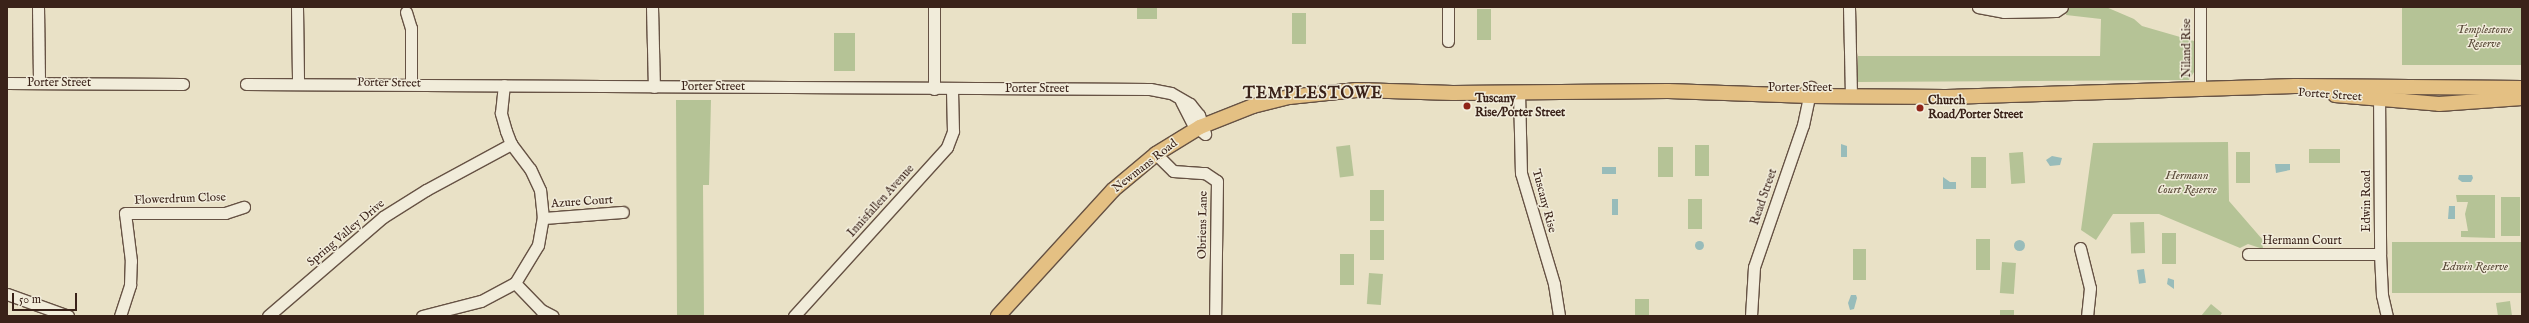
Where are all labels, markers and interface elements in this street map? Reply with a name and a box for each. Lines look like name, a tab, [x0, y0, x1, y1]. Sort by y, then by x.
street label: Niland Rise	[2180, 18, 2194, 78]
park label: Templestowe Reserve	[2456, 23, 2512, 51]
street label: Porter Street	[357, 75, 421, 91]
street label: Porter Street	[27, 76, 91, 90]
street label: Porter Street	[681, 80, 745, 94]
street label: Porter Street	[1768, 81, 1832, 95]
street label: Porter Street	[1005, 82, 1069, 96]
district label: TEMPLESTOWE	[1243, 84, 1383, 104]
street label: Porter Street	[2298, 86, 2362, 104]
place label: Tuscany Rise/Porter Street	[1475, 92, 1565, 120]
place label: Church Road/Porter Street	[1928, 94, 2023, 122]
marker: Tuscany Rise/Porter Street	[1462, 101, 1472, 111]
marker: Church Road/Porter Street	[1915, 103, 1925, 113]
street label: Newmans Road	[1110, 136, 1180, 196]
street label: Innisfallen Avenue	[845, 162, 917, 240]
street label: Read Street	[1748, 167, 1780, 227]
street label: Tuscany Rise	[1529, 168, 1559, 234]
park label: Hermann Court Reserve	[2157, 169, 2217, 197]
street label: Edwin Road	[2360, 170, 2374, 232]
street label: Flowerdrum Close	[134, 190, 226, 208]
street label: Obriens Lane	[1195, 191, 1211, 259]
street label: Azure Court	[550, 193, 614, 211]
street label: Spring Valley Drive	[304, 196, 388, 270]
street label: Hermann Court	[2262, 234, 2342, 248]
park label: Edwin Reserve	[2442, 260, 2508, 274]
scale bar	[14, 285, 79, 311]
text: 50 m	[19, 292, 41, 307]

